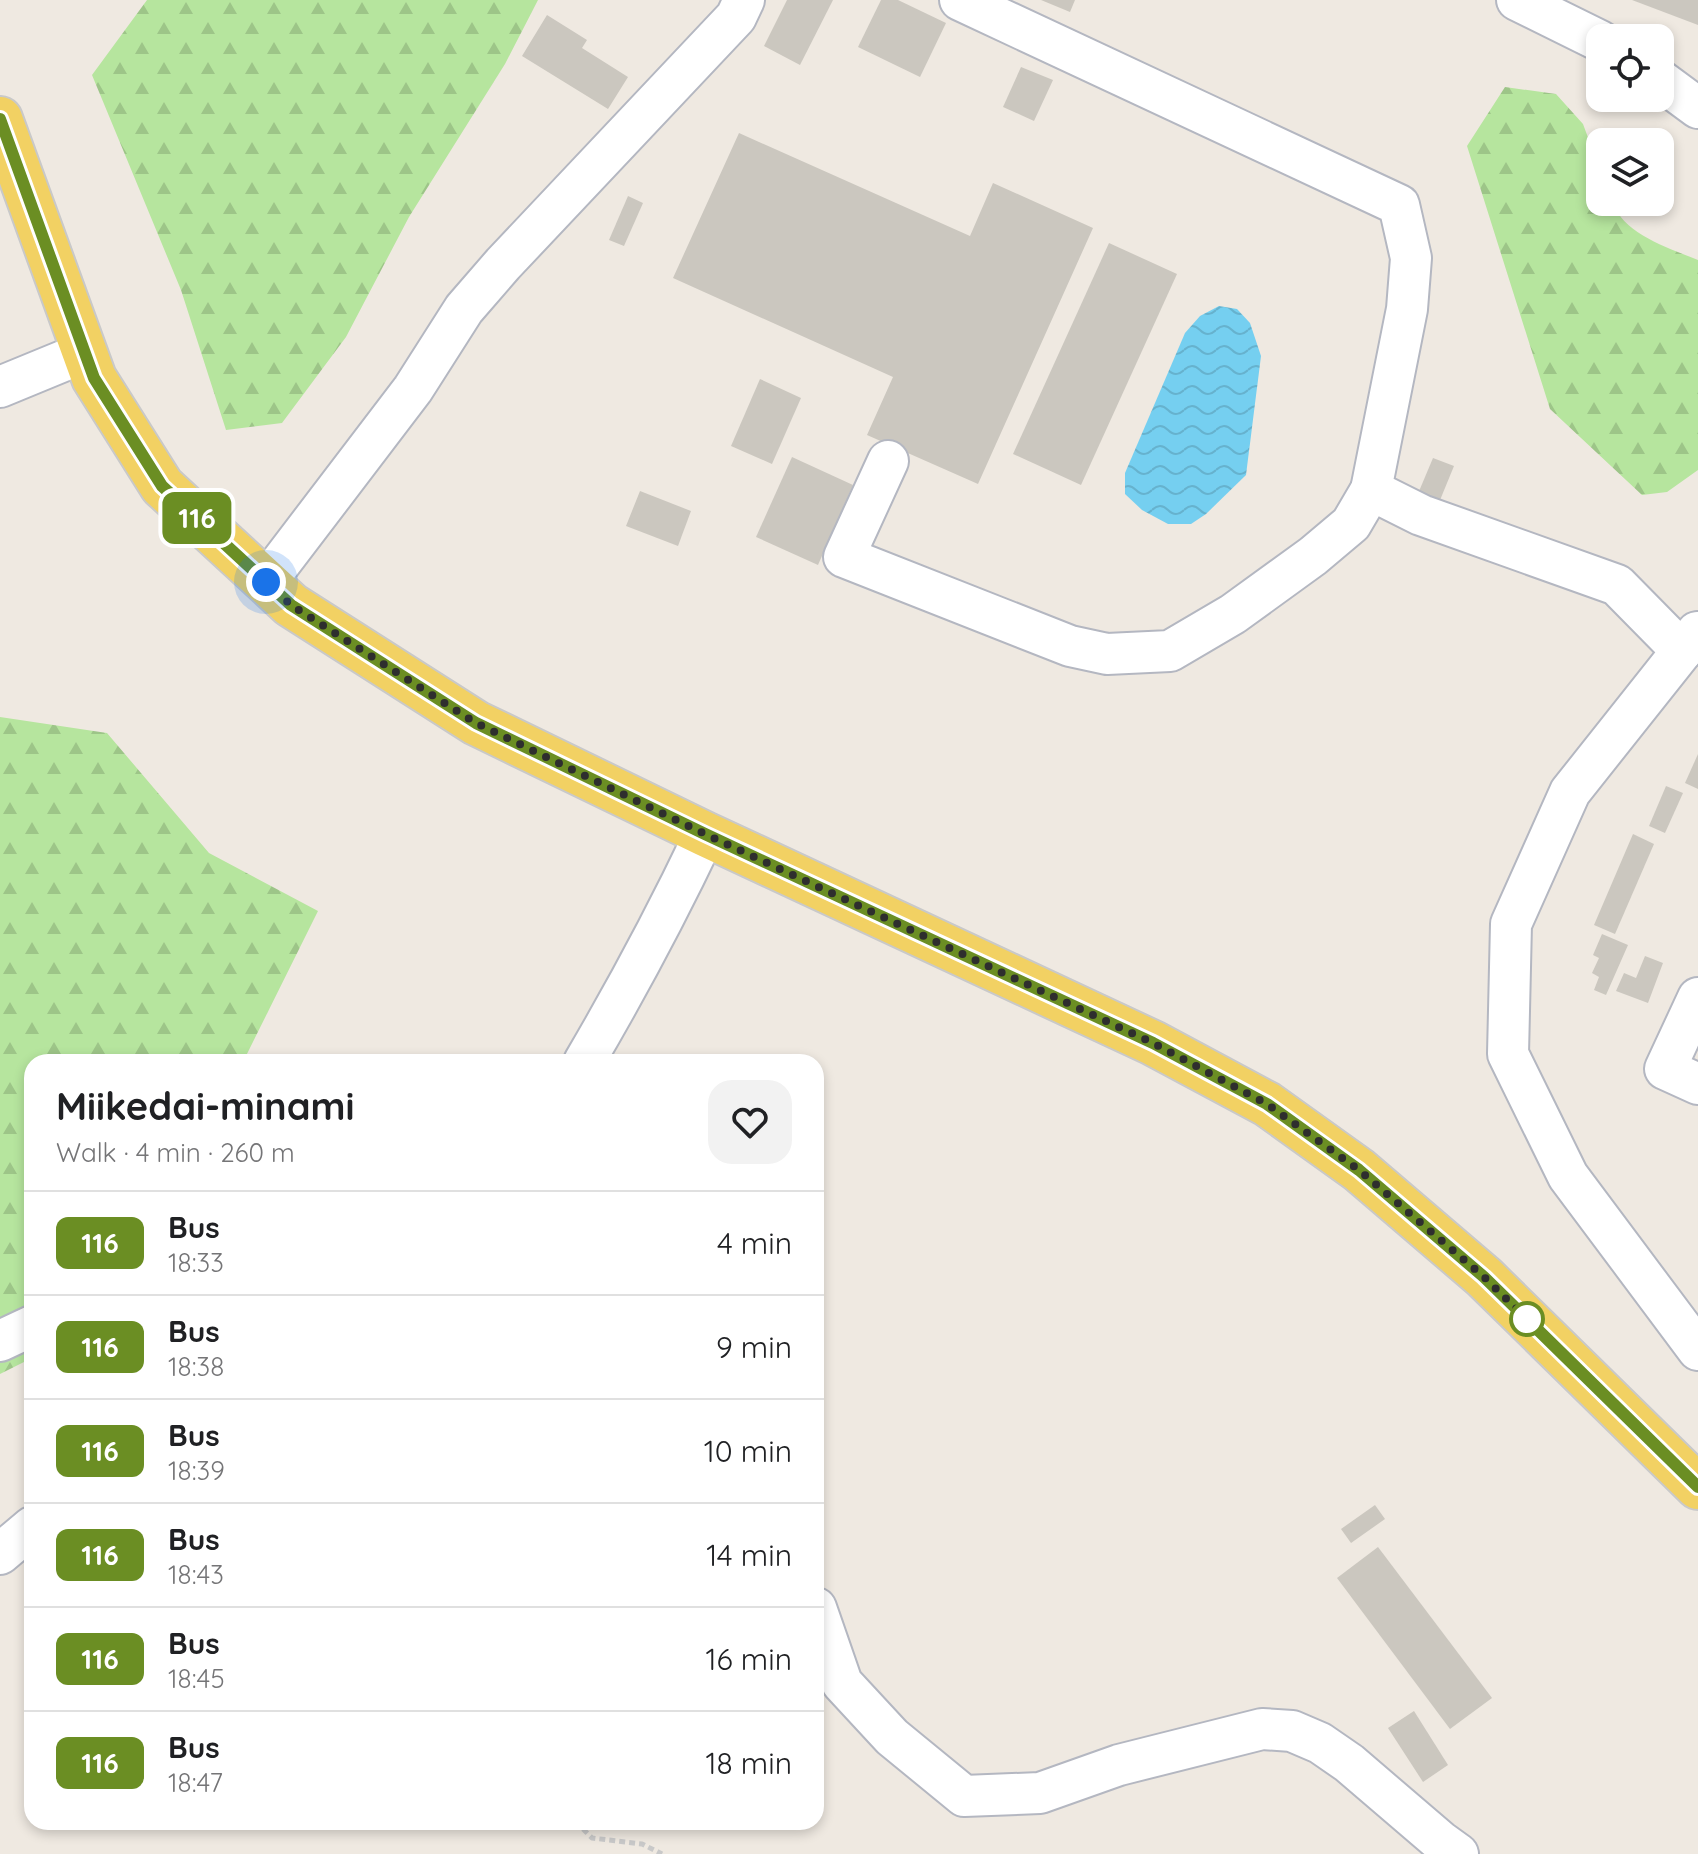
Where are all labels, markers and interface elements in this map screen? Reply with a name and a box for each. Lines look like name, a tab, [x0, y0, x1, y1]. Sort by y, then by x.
map controls	[1586, 24, 1674, 216]
button: locate	[1586, 24, 1674, 112]
button: layers	[1586, 128, 1674, 216]
line badge: 116	[151, 492, 243, 544]
text: 116	[178, 500, 216, 535]
your location	[246, 562, 286, 602]
button: heart	[708, 1080, 792, 1164]
text: Miikedai-minami	[56, 1082, 355, 1130]
text: Walk · 4 min · 260 m	[56, 1136, 295, 1169]
text: Bus	[168, 1208, 220, 1246]
text: 4 min	[717, 1224, 792, 1262]
text: 116	[81, 1225, 119, 1260]
text: 18:33	[168, 1246, 224, 1279]
unlabelled marker	[1510, 1302, 1544, 1336]
text: Bus	[168, 1312, 220, 1350]
text: 9 min	[716, 1328, 792, 1366]
text: 116	[81, 1329, 119, 1364]
text: 18:38	[168, 1350, 224, 1383]
text: Bus	[168, 1416, 220, 1454]
text: 10 min	[704, 1432, 792, 1470]
text: 116	[81, 1433, 119, 1468]
text: 18:39	[168, 1454, 225, 1487]
text: Bus	[168, 1520, 220, 1558]
text: 14 min	[706, 1536, 792, 1574]
text: 116	[81, 1537, 119, 1572]
text: 18:43	[168, 1558, 224, 1591]
text: Bus	[168, 1624, 220, 1662]
text: 16 min	[705, 1640, 792, 1678]
text: 116	[81, 1641, 119, 1676]
text: 18:45	[168, 1662, 225, 1695]
text: Bus	[168, 1728, 220, 1766]
text: 18 min	[705, 1744, 792, 1782]
text: 116	[81, 1745, 119, 1780]
text: 18:47	[168, 1766, 223, 1799]

